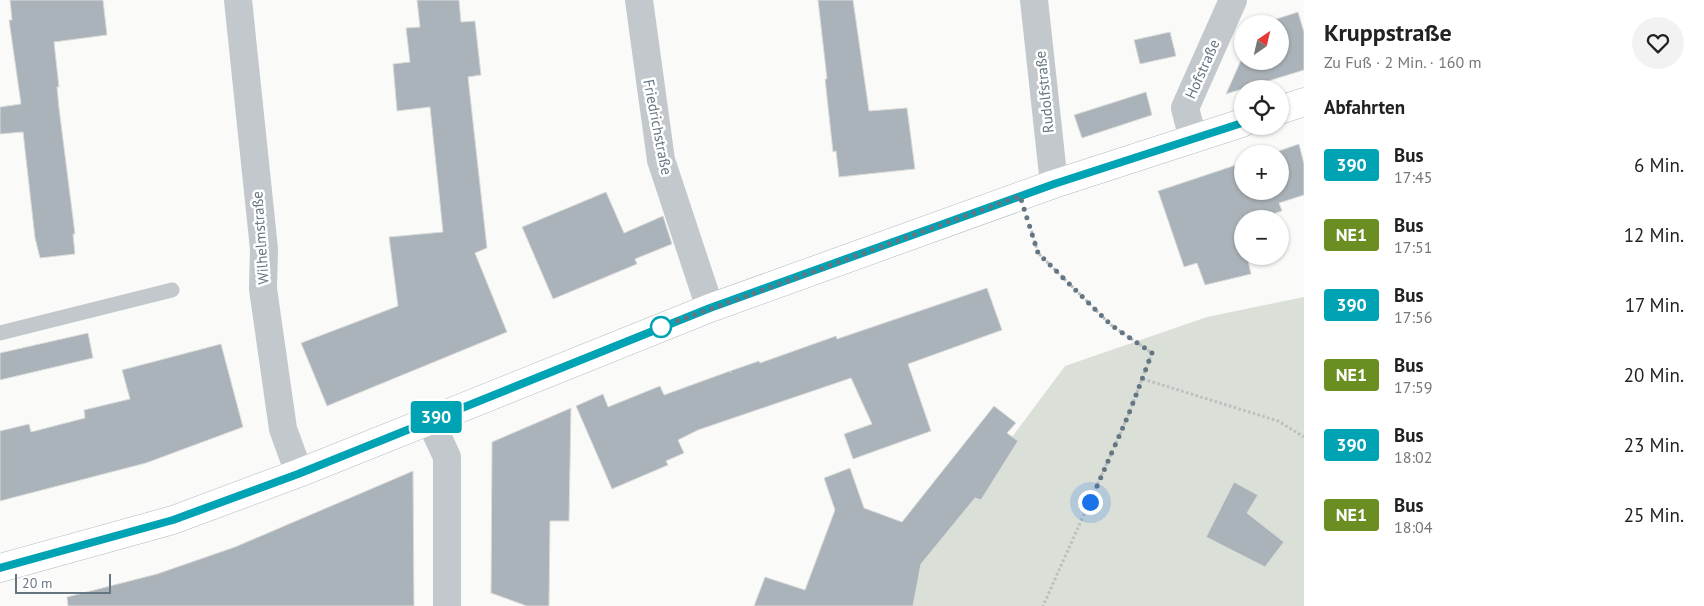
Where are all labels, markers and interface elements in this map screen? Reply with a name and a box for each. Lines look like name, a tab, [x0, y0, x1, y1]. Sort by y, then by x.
north arrow	[1234, 15, 1289, 70]
map controls	[1234, 15, 1289, 265]
text: Kruppstraße	[1324, 17, 1452, 48]
button: heart	[1632, 17, 1684, 69]
street label: Hofstraße	[1180, 36, 1224, 102]
street label: Rudolfstraße	[1030, 50, 1058, 134]
text: Zu Fuß · 2 Min. · 160 m	[1324, 52, 1482, 72]
street label: Friedrichstraße	[639, 78, 677, 176]
button: locate	[1234, 80, 1289, 135]
text: Abfahrten	[1324, 95, 1405, 119]
text: Bus	[1394, 143, 1423, 167]
button: +	[1234, 145, 1289, 200]
text: 390	[1336, 153, 1367, 176]
text: 6 Min.	[1634, 153, 1684, 177]
text: 17:45	[1394, 167, 1432, 187]
street label: Wilhelmstraße	[247, 191, 273, 285]
button: −	[1234, 210, 1289, 265]
text: Bus	[1394, 213, 1423, 237]
text: NE1	[1336, 223, 1367, 246]
text: 12 Min.	[1624, 223, 1684, 247]
text: 17:51	[1394, 237, 1432, 257]
text: Bus	[1394, 283, 1423, 307]
text: 390	[1336, 293, 1367, 316]
text: 17 Min.	[1625, 293, 1684, 317]
text: 17:56	[1394, 307, 1432, 327]
unlabelled marker	[650, 316, 672, 338]
text: Bus	[1394, 353, 1423, 377]
text: NE1	[1336, 363, 1367, 386]
text: 20 Min.	[1624, 363, 1684, 387]
text: 17:59	[1394, 377, 1432, 397]
line badge: 390	[407, 401, 465, 433]
text: 390	[421, 405, 451, 428]
text: Bus	[1394, 423, 1423, 447]
text: 390	[1336, 433, 1367, 456]
text: 23 Min.	[1624, 433, 1684, 457]
text: 18:02	[1394, 447, 1432, 467]
your location	[1078, 490, 1103, 515]
text: Bus	[1394, 493, 1423, 517]
text: NE1	[1336, 503, 1367, 526]
text: 25 Min.	[1624, 503, 1684, 527]
text: 18:04	[1394, 517, 1432, 537]
scale bar	[15, 571, 111, 594]
text: 20 m	[22, 574, 52, 592]

